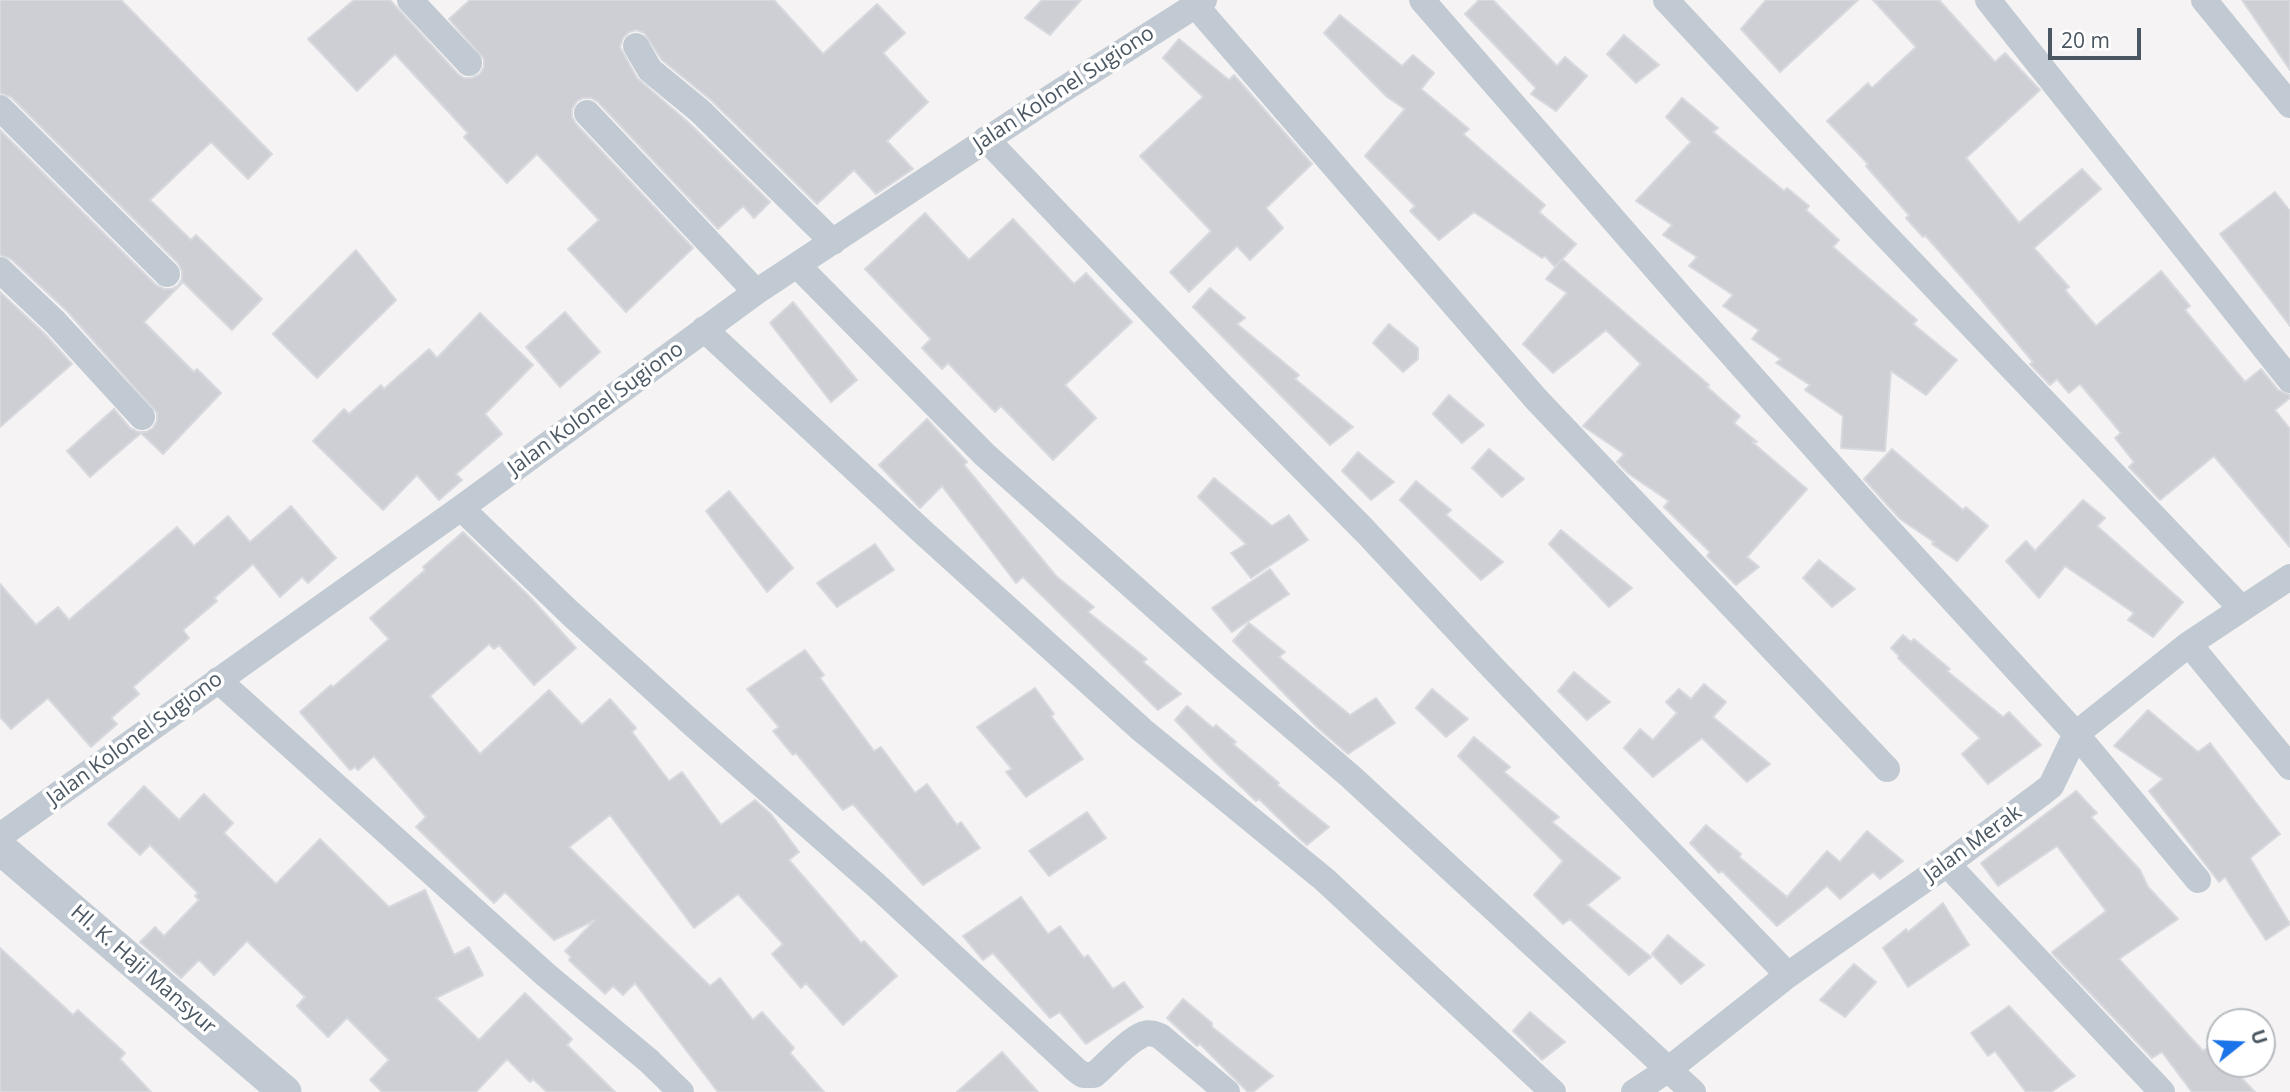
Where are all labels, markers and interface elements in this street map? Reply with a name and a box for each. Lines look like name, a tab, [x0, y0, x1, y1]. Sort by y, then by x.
scale bar	[2052, 14, 2145, 58]
street label: Jalan Kolonel Sugiono	[969, 21, 1159, 157]
text: 20 m	[2061, 26, 2110, 54]
street label: Jalan Kolonel Sugiono	[503, 337, 689, 481]
street label: Jalan Kolonel Sugiono	[42, 667, 228, 811]
street label: Jalan Merak	[1919, 800, 2027, 888]
street label: Hl. K. Haji Mansyur	[65, 900, 221, 1040]
north arrow	[2206, 1008, 2276, 1078]
text: U	[2244, 1026, 2274, 1048]

